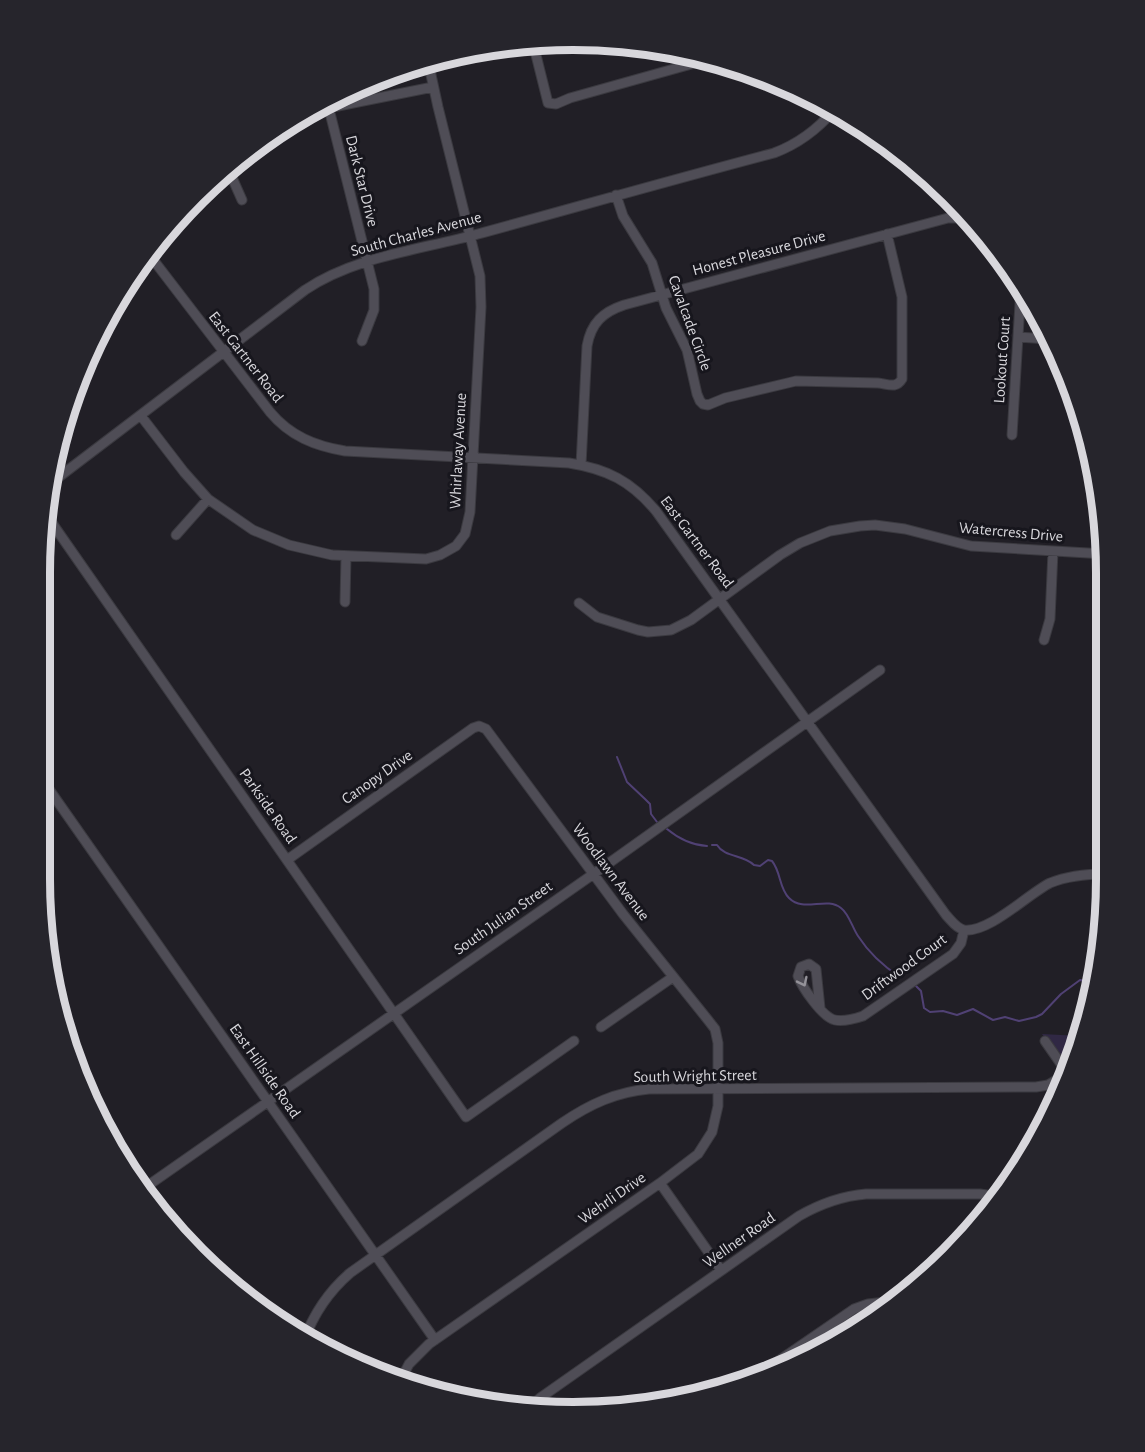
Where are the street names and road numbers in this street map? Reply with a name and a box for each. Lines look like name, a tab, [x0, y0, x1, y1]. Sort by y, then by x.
street label: Dark Star Drive	[343, 134, 381, 228]
street label: South Charles Avenue	[349, 209, 483, 259]
street label: Honest Pleasure Drive	[691, 228, 827, 278]
street label: Cavalcade Circle	[665, 273, 715, 373]
street label: East Gartner Road	[206, 308, 286, 406]
street label: Lookout Court	[991, 316, 1013, 404]
street label: Whirlaway Avenue	[447, 392, 470, 510]
street label: East Gartner Road	[657, 493, 737, 591]
street label: Watercress Drive	[958, 519, 1064, 545]
street label: Canopy Drive	[339, 747, 416, 808]
street label: Parkside Road	[236, 766, 300, 846]
street label: Woodlawn Avenue	[569, 820, 653, 924]
street label: South Julian Street	[451, 878, 555, 958]
street label: Driftwood Court	[859, 931, 949, 1003]
street label: East Hillside Road	[227, 1021, 303, 1121]
street label: South Wright Street	[633, 1067, 757, 1085]
street label: Wehrli Drive	[575, 1169, 649, 1227]
street label: Wellner Road	[700, 1209, 778, 1271]

